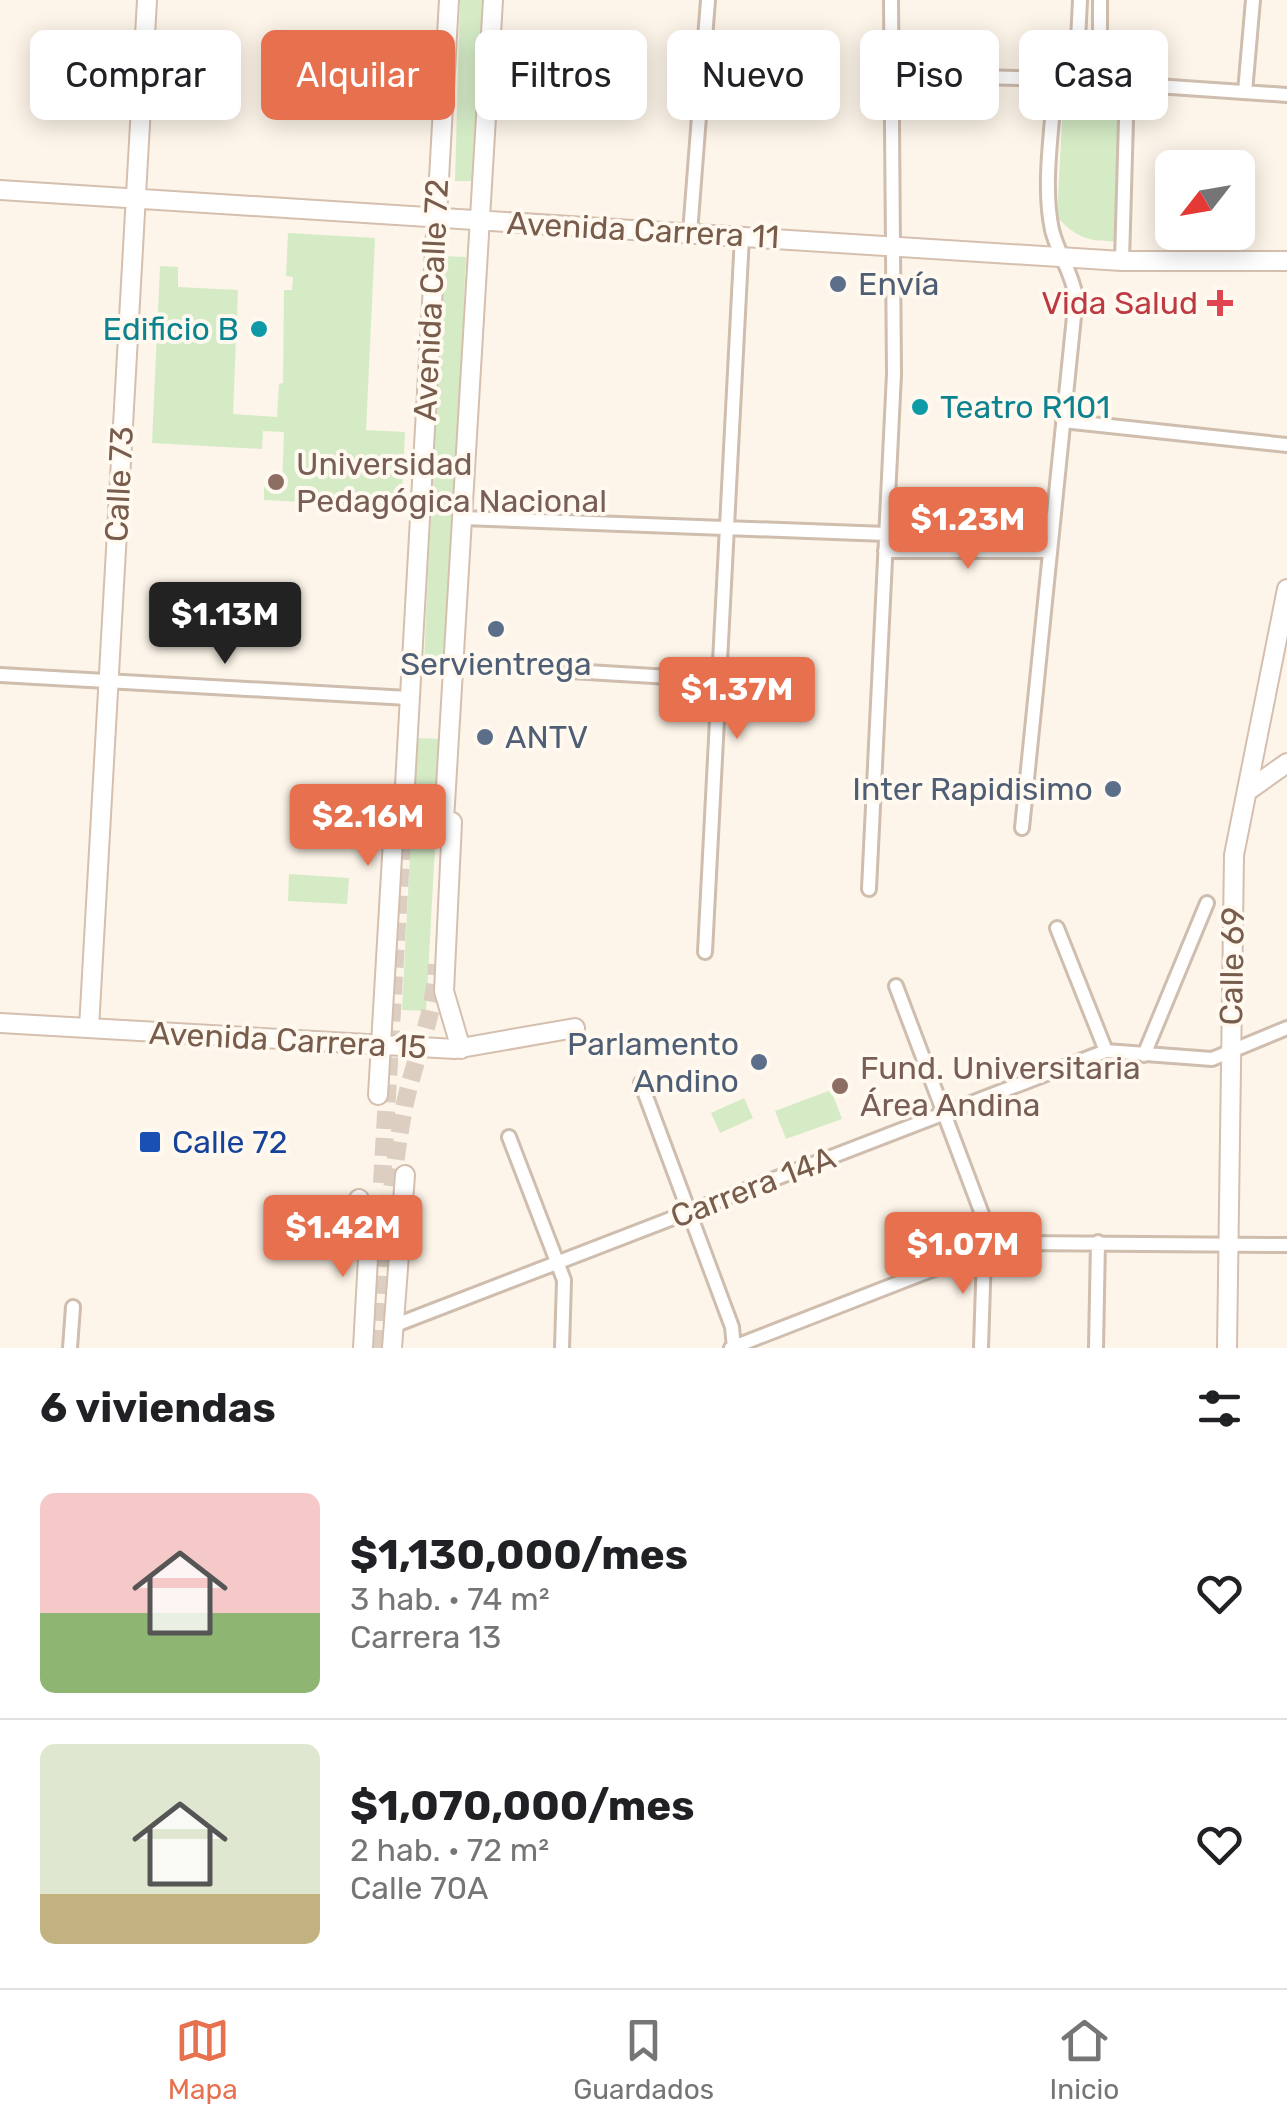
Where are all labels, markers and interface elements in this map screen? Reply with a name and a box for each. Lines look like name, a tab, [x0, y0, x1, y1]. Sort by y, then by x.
chip: Comprar	[30, 30, 241, 120]
chip: Alquilar	[261, 30, 455, 120]
chip: Filtros	[475, 30, 647, 120]
chip: Nuevo	[667, 30, 840, 120]
chip: Piso	[860, 30, 999, 120]
chip: Casa	[1019, 30, 1168, 120]
north arrow	[1155, 150, 1255, 250]
map controls	[1155, 150, 1255, 250]
street label: Avenida Calle 72	[406, 178, 456, 422]
street label: Avenida Carrera 11	[506, 204, 780, 256]
place label: Envía	[858, 265, 939, 303]
marker: Envía	[827, 273, 849, 295]
place label: Vida Salud	[1041, 284, 1198, 322]
marker: Vida Salud	[1207, 290, 1233, 316]
place label: Edificio B	[102, 310, 239, 348]
marker: Edificio B	[248, 318, 270, 340]
place label: Teatro R101	[940, 388, 1110, 426]
marker: Teatro R101	[909, 396, 931, 418]
street label: Calle 73	[97, 425, 141, 543]
place label: Universidad Pedagógica Nacional	[296, 445, 607, 520]
marker: Universidad Pedagógica Nacional	[265, 471, 287, 493]
pin: $1.23M	[887, 487, 1049, 572]
text: $1.23M	[911, 500, 1025, 538]
pin: $1.13M	[144, 582, 306, 667]
text: $1.13M	[171, 595, 279, 633]
marker: Servientrega	[485, 618, 507, 640]
place label: Servientrega	[400, 645, 592, 683]
pin: $1.37M	[656, 657, 818, 742]
text: $1.37M	[681, 670, 793, 708]
place label: ANTV	[505, 718, 588, 756]
marker: ANTV	[474, 726, 496, 748]
place label: Inter Rapidisimo	[852, 770, 1093, 808]
marker: Inter Rapidisimo	[1102, 778, 1124, 800]
pin: $2.16M	[287, 784, 449, 869]
text: $2.16M	[312, 797, 424, 835]
street label: Calle 69	[1212, 906, 1252, 1026]
street label: Avenida Carrera 15	[148, 1014, 428, 1066]
place label: Parlamento Andino	[567, 1025, 739, 1100]
place label: Fund. Universitaria Área Andina	[860, 1049, 1141, 1124]
marker: Parlamento Andino	[748, 1051, 770, 1073]
marker: Fund. Universitaria Área Andina	[829, 1075, 851, 1097]
place label: Calle 72	[172, 1123, 288, 1161]
marker: Calle 72	[137, 1129, 163, 1155]
street label: Carrera 14A	[665, 1138, 841, 1236]
pin: $1.42M	[262, 1195, 424, 1280]
text: $1.42M	[285, 1208, 401, 1246]
pin: $1.07M	[882, 1212, 1044, 1297]
text: $1.07M	[907, 1225, 1019, 1263]
icon: filters	[1192, 1381, 1247, 1436]
text: 6 viviendas	[40, 1383, 276, 1433]
text: $1,130,000/mes	[350, 1530, 688, 1580]
icon: home	[120, 1533, 240, 1653]
icon: heart	[1192, 1566, 1247, 1621]
text: 3 hab. · 74 m²	[350, 1580, 550, 1618]
text: Carrera 13	[350, 1618, 501, 1656]
text: $1,070,000/mes	[350, 1781, 694, 1831]
icon: home	[120, 1784, 240, 1904]
icon: heart	[1192, 1817, 1247, 1872]
text: 2 hab. · 72 m²	[350, 1831, 549, 1869]
text: Calle 70A	[350, 1869, 488, 1907]
tab: Mapa	[168, 2013, 238, 2106]
tab: Guardados	[573, 2013, 714, 2106]
tab: Inicio	[1050, 2013, 1119, 2106]

